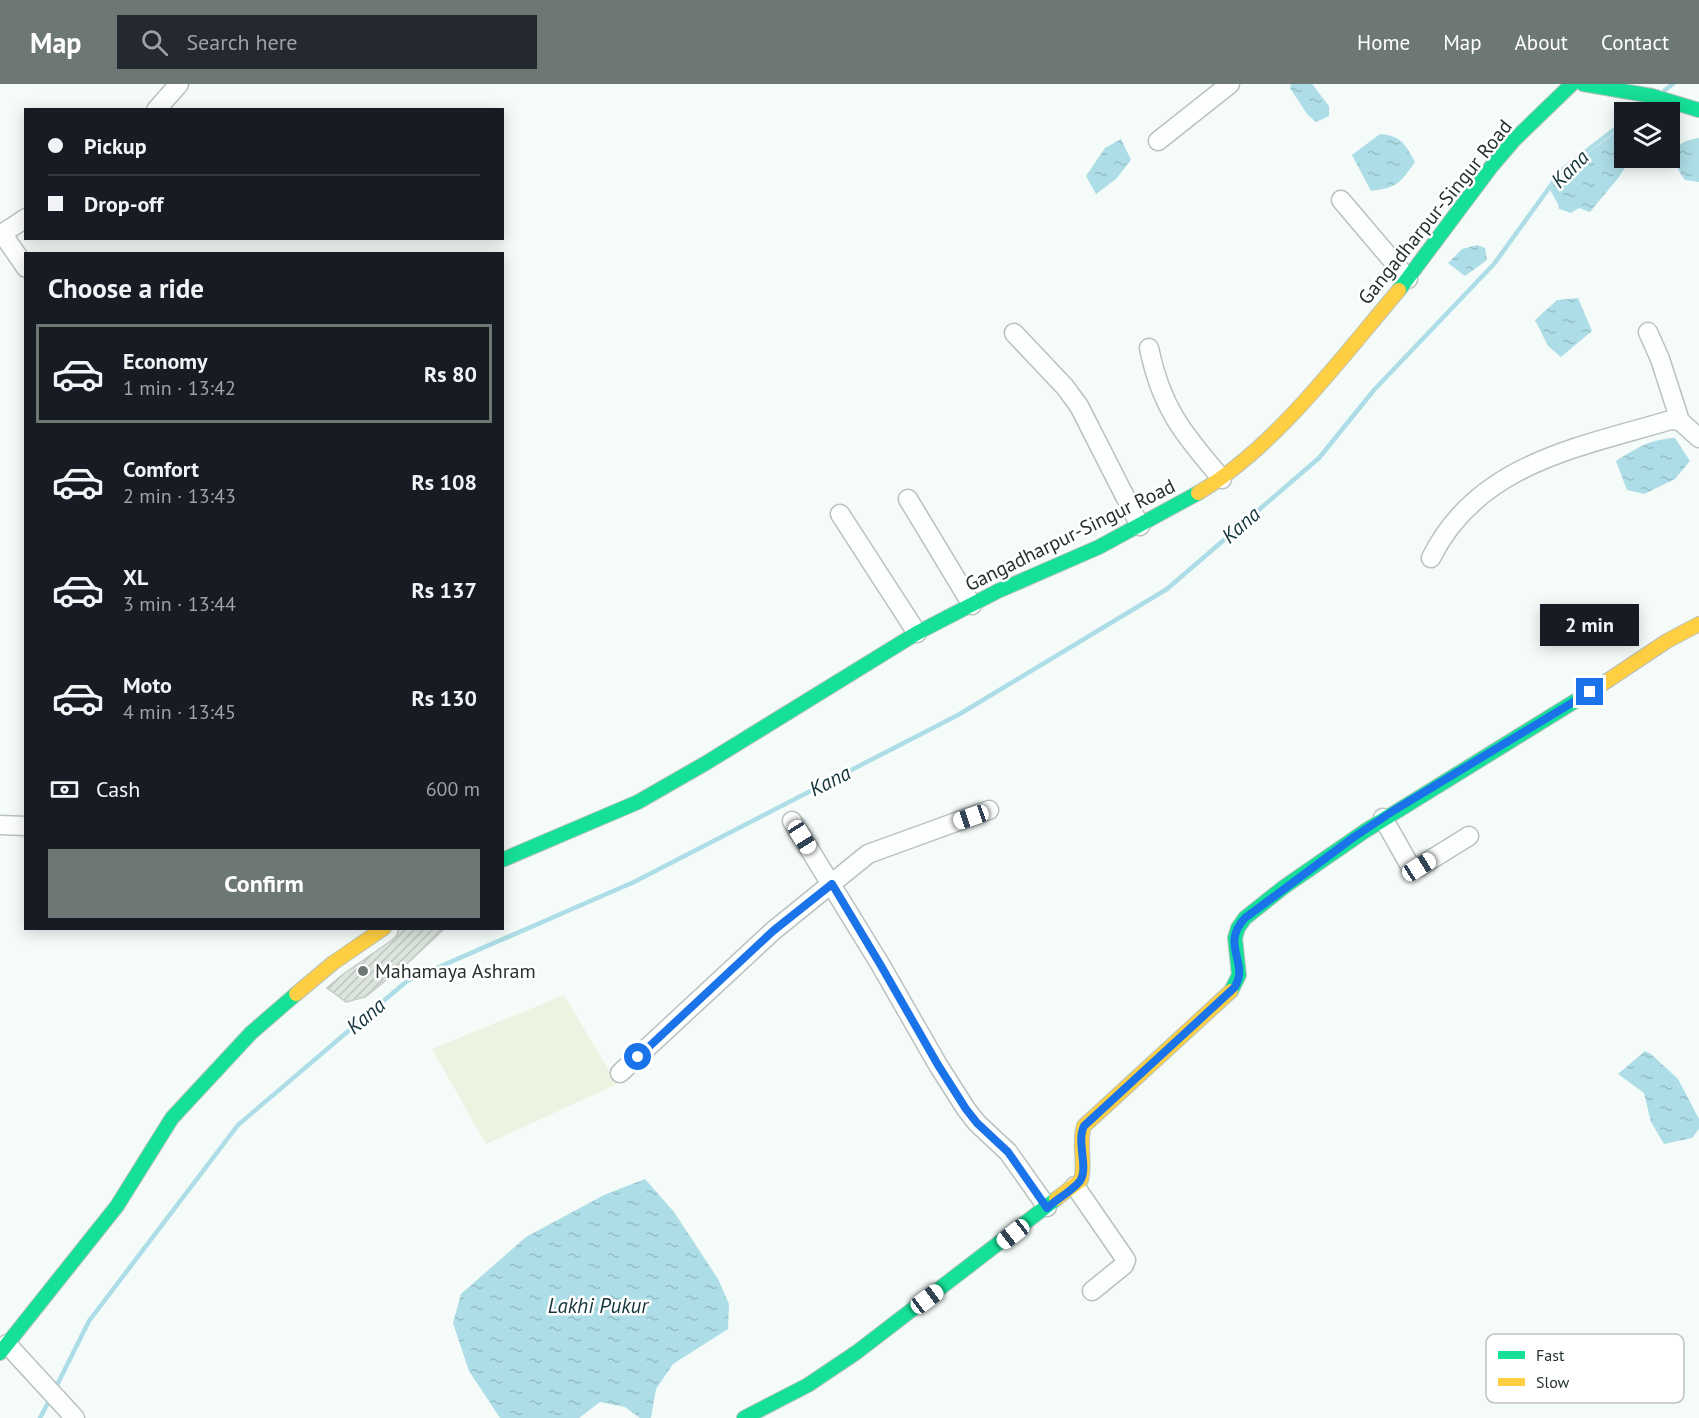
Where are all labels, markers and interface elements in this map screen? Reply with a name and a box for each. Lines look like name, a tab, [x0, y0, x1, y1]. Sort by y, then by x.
search box	[117, 15, 537, 69]
text: Map	[30, 24, 81, 61]
icon: search	[138, 26, 171, 59]
text: Search here	[186, 28, 297, 56]
text: Home	[1357, 29, 1410, 56]
text: Map	[1443, 29, 1482, 56]
text: About	[1515, 29, 1568, 56]
text: Contact	[1601, 29, 1669, 56]
map controls	[1614, 102, 1680, 168]
button: layers	[1614, 102, 1680, 168]
street label: Gangadharpur-Singur Road	[1352, 114, 1518, 310]
text: Pickup	[84, 132, 147, 160]
water label: Kana	[1545, 143, 1595, 193]
text: Drop-off	[84, 190, 163, 218]
text: Choose a ride	[48, 271, 204, 305]
icon: car	[51, 347, 105, 401]
text: Economy	[123, 347, 207, 375]
text: Rs 80	[424, 360, 477, 388]
text: 1 min · 13:42	[123, 375, 236, 401]
icon: car	[51, 455, 105, 509]
text: Comfort	[123, 455, 199, 483]
text: Rs 108	[411, 468, 477, 496]
street label: Gangadharpur-Singur Road	[961, 473, 1179, 597]
text: 2 min · 13:43	[123, 483, 236, 509]
water label: Kana	[1216, 500, 1266, 549]
icon: car	[51, 563, 105, 617]
text: XL	[123, 563, 148, 591]
text: Rs 137	[411, 576, 477, 604]
text: 3 min · 13:44	[123, 591, 236, 617]
callout: 2 min	[1540, 605, 1640, 647]
text: 2 min	[1565, 612, 1614, 638]
icon: car	[51, 671, 105, 725]
text: Moto	[123, 671, 172, 699]
route end	[1576, 678, 1603, 705]
text: Rs 130	[411, 684, 477, 712]
text: 4 min · 13:45	[123, 699, 236, 725]
water label: Kana	[805, 758, 856, 802]
icon: cash	[48, 773, 81, 806]
text: Cash	[96, 775, 140, 803]
text: 600 m	[426, 776, 480, 802]
car	[951, 803, 991, 831]
car	[785, 817, 819, 857]
button: Confirm	[48, 849, 480, 918]
car	[1399, 850, 1439, 884]
place label: Mahamaya Ashram	[375, 958, 536, 984]
marker: Mahamaya Ashram	[356, 964, 370, 978]
water label: Kana	[341, 991, 391, 1040]
route start	[624, 1043, 651, 1070]
car	[993, 1216, 1033, 1252]
car	[907, 1281, 947, 1317]
water label: Lakhi Pukur	[548, 1292, 650, 1319]
legend	[1486, 1334, 1684, 1403]
text: Fast	[1536, 1345, 1565, 1365]
text: Slow	[1536, 1372, 1570, 1392]

